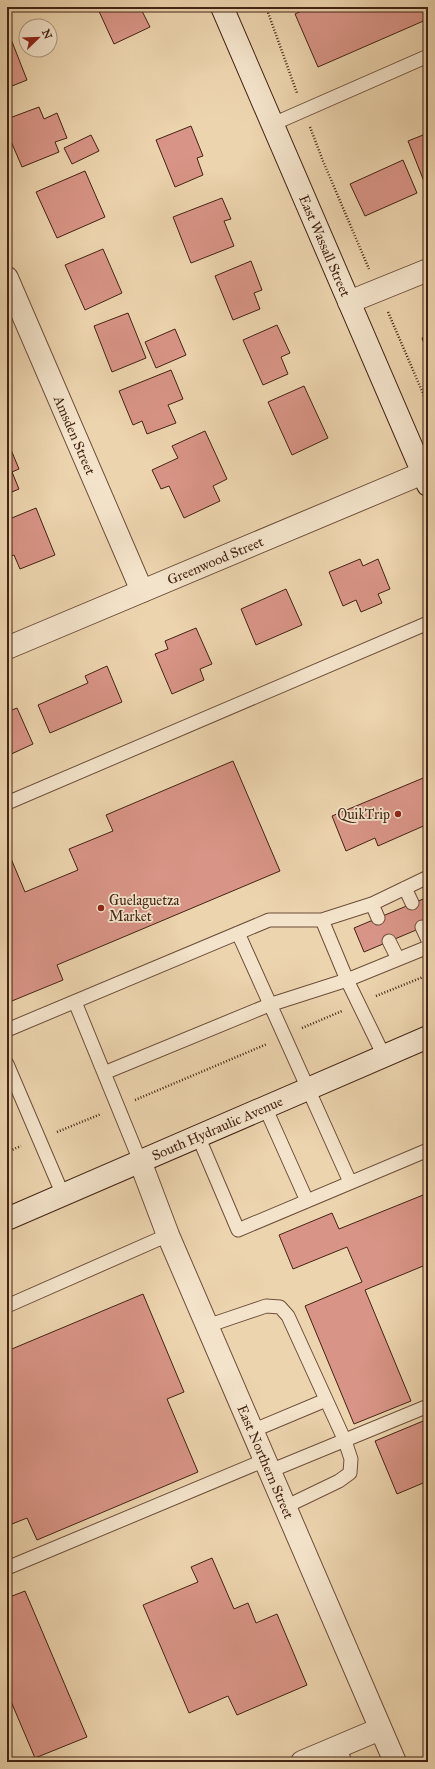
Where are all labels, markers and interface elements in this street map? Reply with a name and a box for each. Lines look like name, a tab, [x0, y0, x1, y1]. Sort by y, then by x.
north arrow	[18, 18, 58, 58]
text: N	[39, 27, 55, 42]
street label: East Wassall Street	[295, 192, 354, 299]
street label: Amsden Street	[49, 392, 99, 477]
street label: Greenwood Street	[165, 533, 266, 589]
place label: QuikTrip	[337, 806, 390, 823]
marker: QuikTrip	[393, 809, 403, 819]
place label: Guelaguetza Market	[109, 892, 180, 925]
marker: Guelaguetza Market	[96, 903, 106, 913]
street label: South Hydraulic Avenue	[149, 1093, 286, 1164]
street label: East Northern Street	[233, 1402, 297, 1521]

